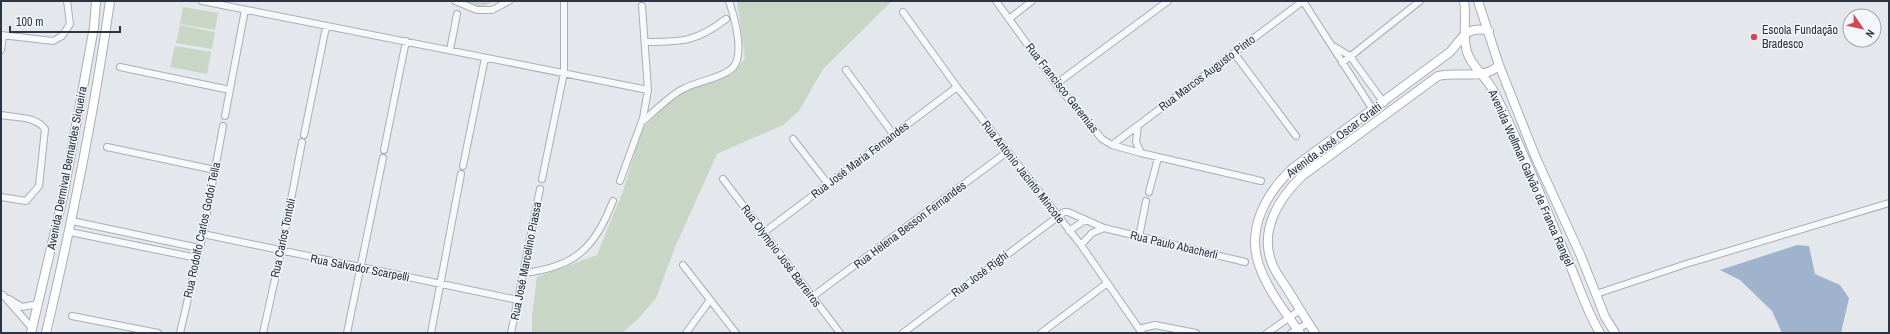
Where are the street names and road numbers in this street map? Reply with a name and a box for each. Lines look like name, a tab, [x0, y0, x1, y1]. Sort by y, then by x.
street label: Rua Marcos Augusto Pinto	[1155, 31, 1259, 115]
street label: Rua Francisco Geremias	[1022, 40, 1102, 136]
street label: Avenida Dermival Bernardes Siqueira	[43, 84, 91, 252]
street label: Avenida Wellman Galvão de Franca Rangel	[1484, 86, 1577, 269]
street label: Avenida José Oscar Gratti	[1282, 99, 1385, 182]
street label: Rua Antonio Jacinto Mincote	[978, 117, 1068, 227]
street label: Rua José Maria Fernandes	[808, 118, 912, 202]
street label: Rua Rodolfo Carlos Godoi Tella	[180, 160, 224, 299]
street label: Rua Helena Besson Fernandes	[851, 177, 970, 273]
street label: Rua Carlos Tontoli	[267, 197, 299, 279]
street label: Rua José Marcelino Piassa	[507, 200, 545, 322]
street label: Rua Olympio José Barreiros	[737, 202, 825, 310]
street label: Rua Paulo Abacherli	[1128, 227, 1220, 263]
street label: Rua José Righi	[948, 247, 1012, 301]
street label: Rua Salvador Scarpelli	[309, 251, 411, 285]

